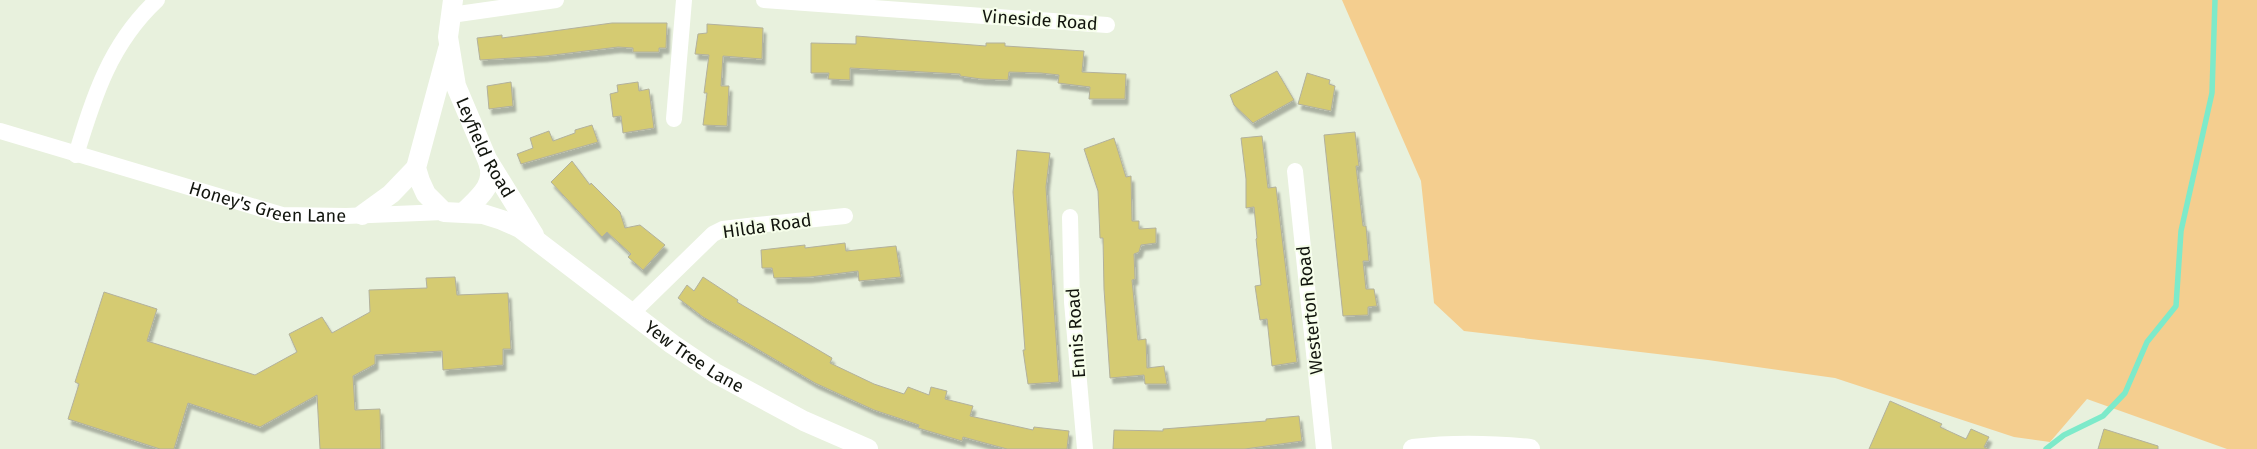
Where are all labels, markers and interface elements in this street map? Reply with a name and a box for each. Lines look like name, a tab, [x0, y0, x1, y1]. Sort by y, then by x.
street label: Vineside Road	[981, 5, 1099, 35]
street label: Leyfield Road	[451, 94, 519, 202]
street label: Honey's Green Lane	[186, 177, 346, 227]
street label: Hilda Road	[721, 209, 813, 243]
street label: Westerton Road	[1292, 244, 1328, 376]
street label: Ennis Road	[1062, 287, 1090, 379]
street label: Yew Tree Lane	[640, 316, 748, 397]

